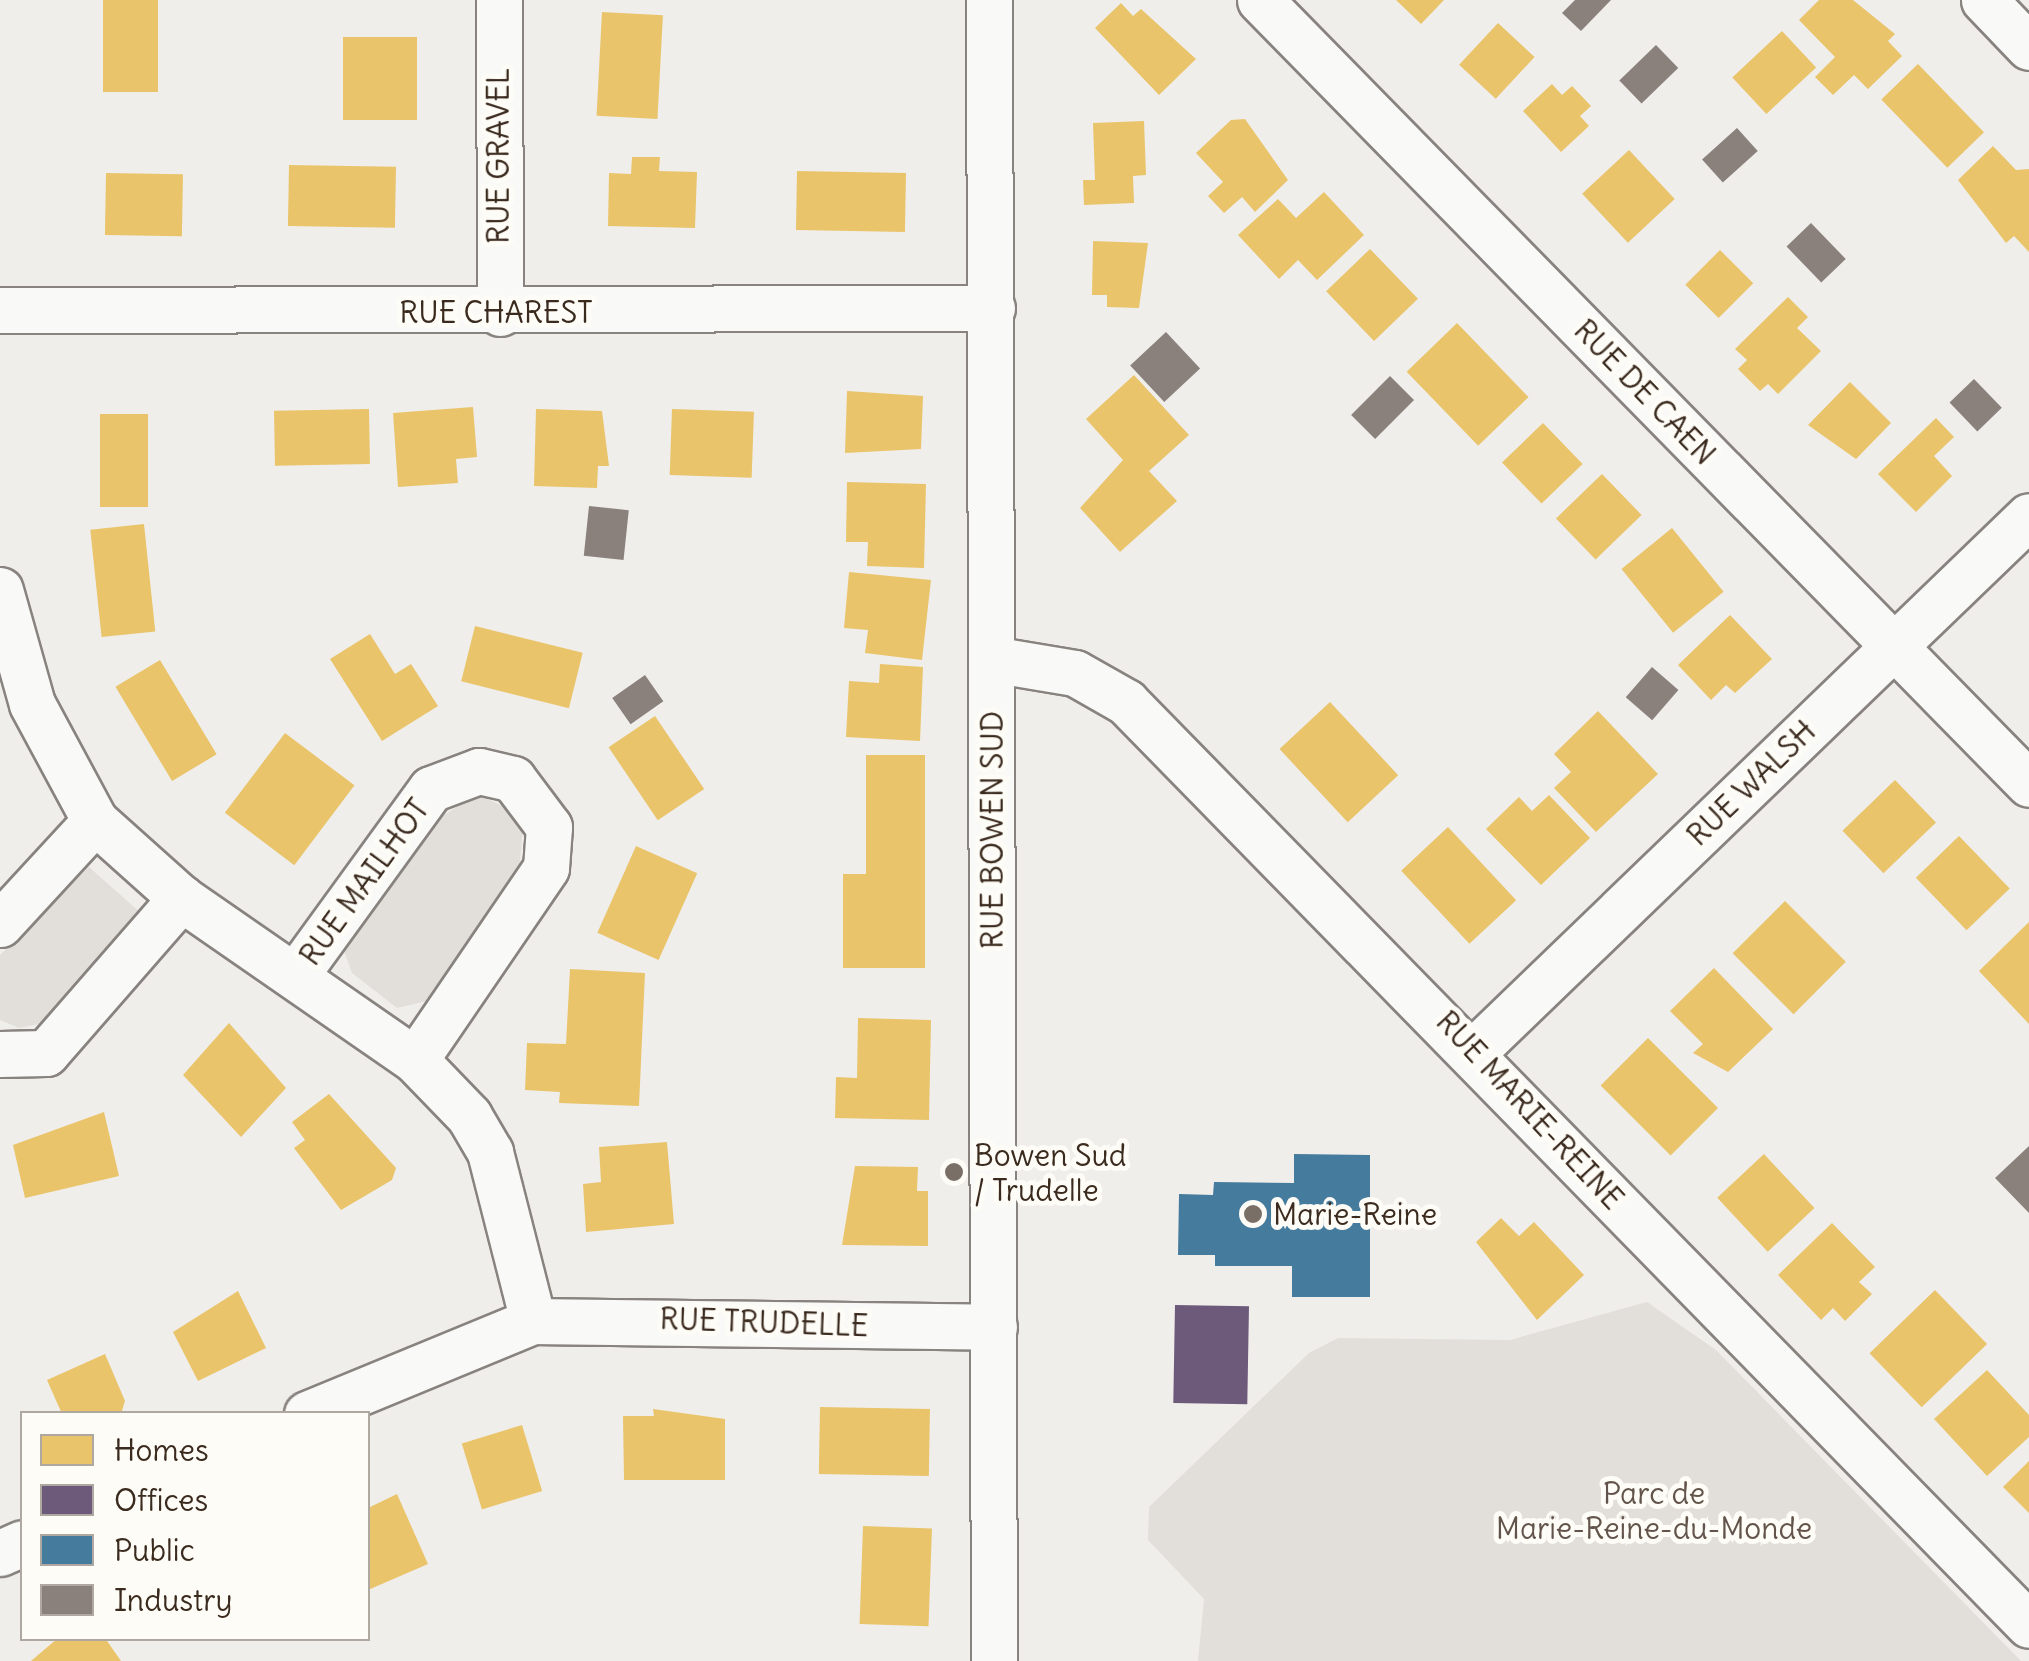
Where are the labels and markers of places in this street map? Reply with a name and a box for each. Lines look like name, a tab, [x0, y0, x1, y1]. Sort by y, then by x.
place label: Bowen Sud / Trudelle	[974, 1137, 1126, 1208]
marker: Bowen Sud / Trudelle	[943, 1161, 965, 1183]
place label: Marie-Reine	[1273, 1196, 1437, 1232]
marker: Marie-Reine	[1242, 1203, 1264, 1225]

